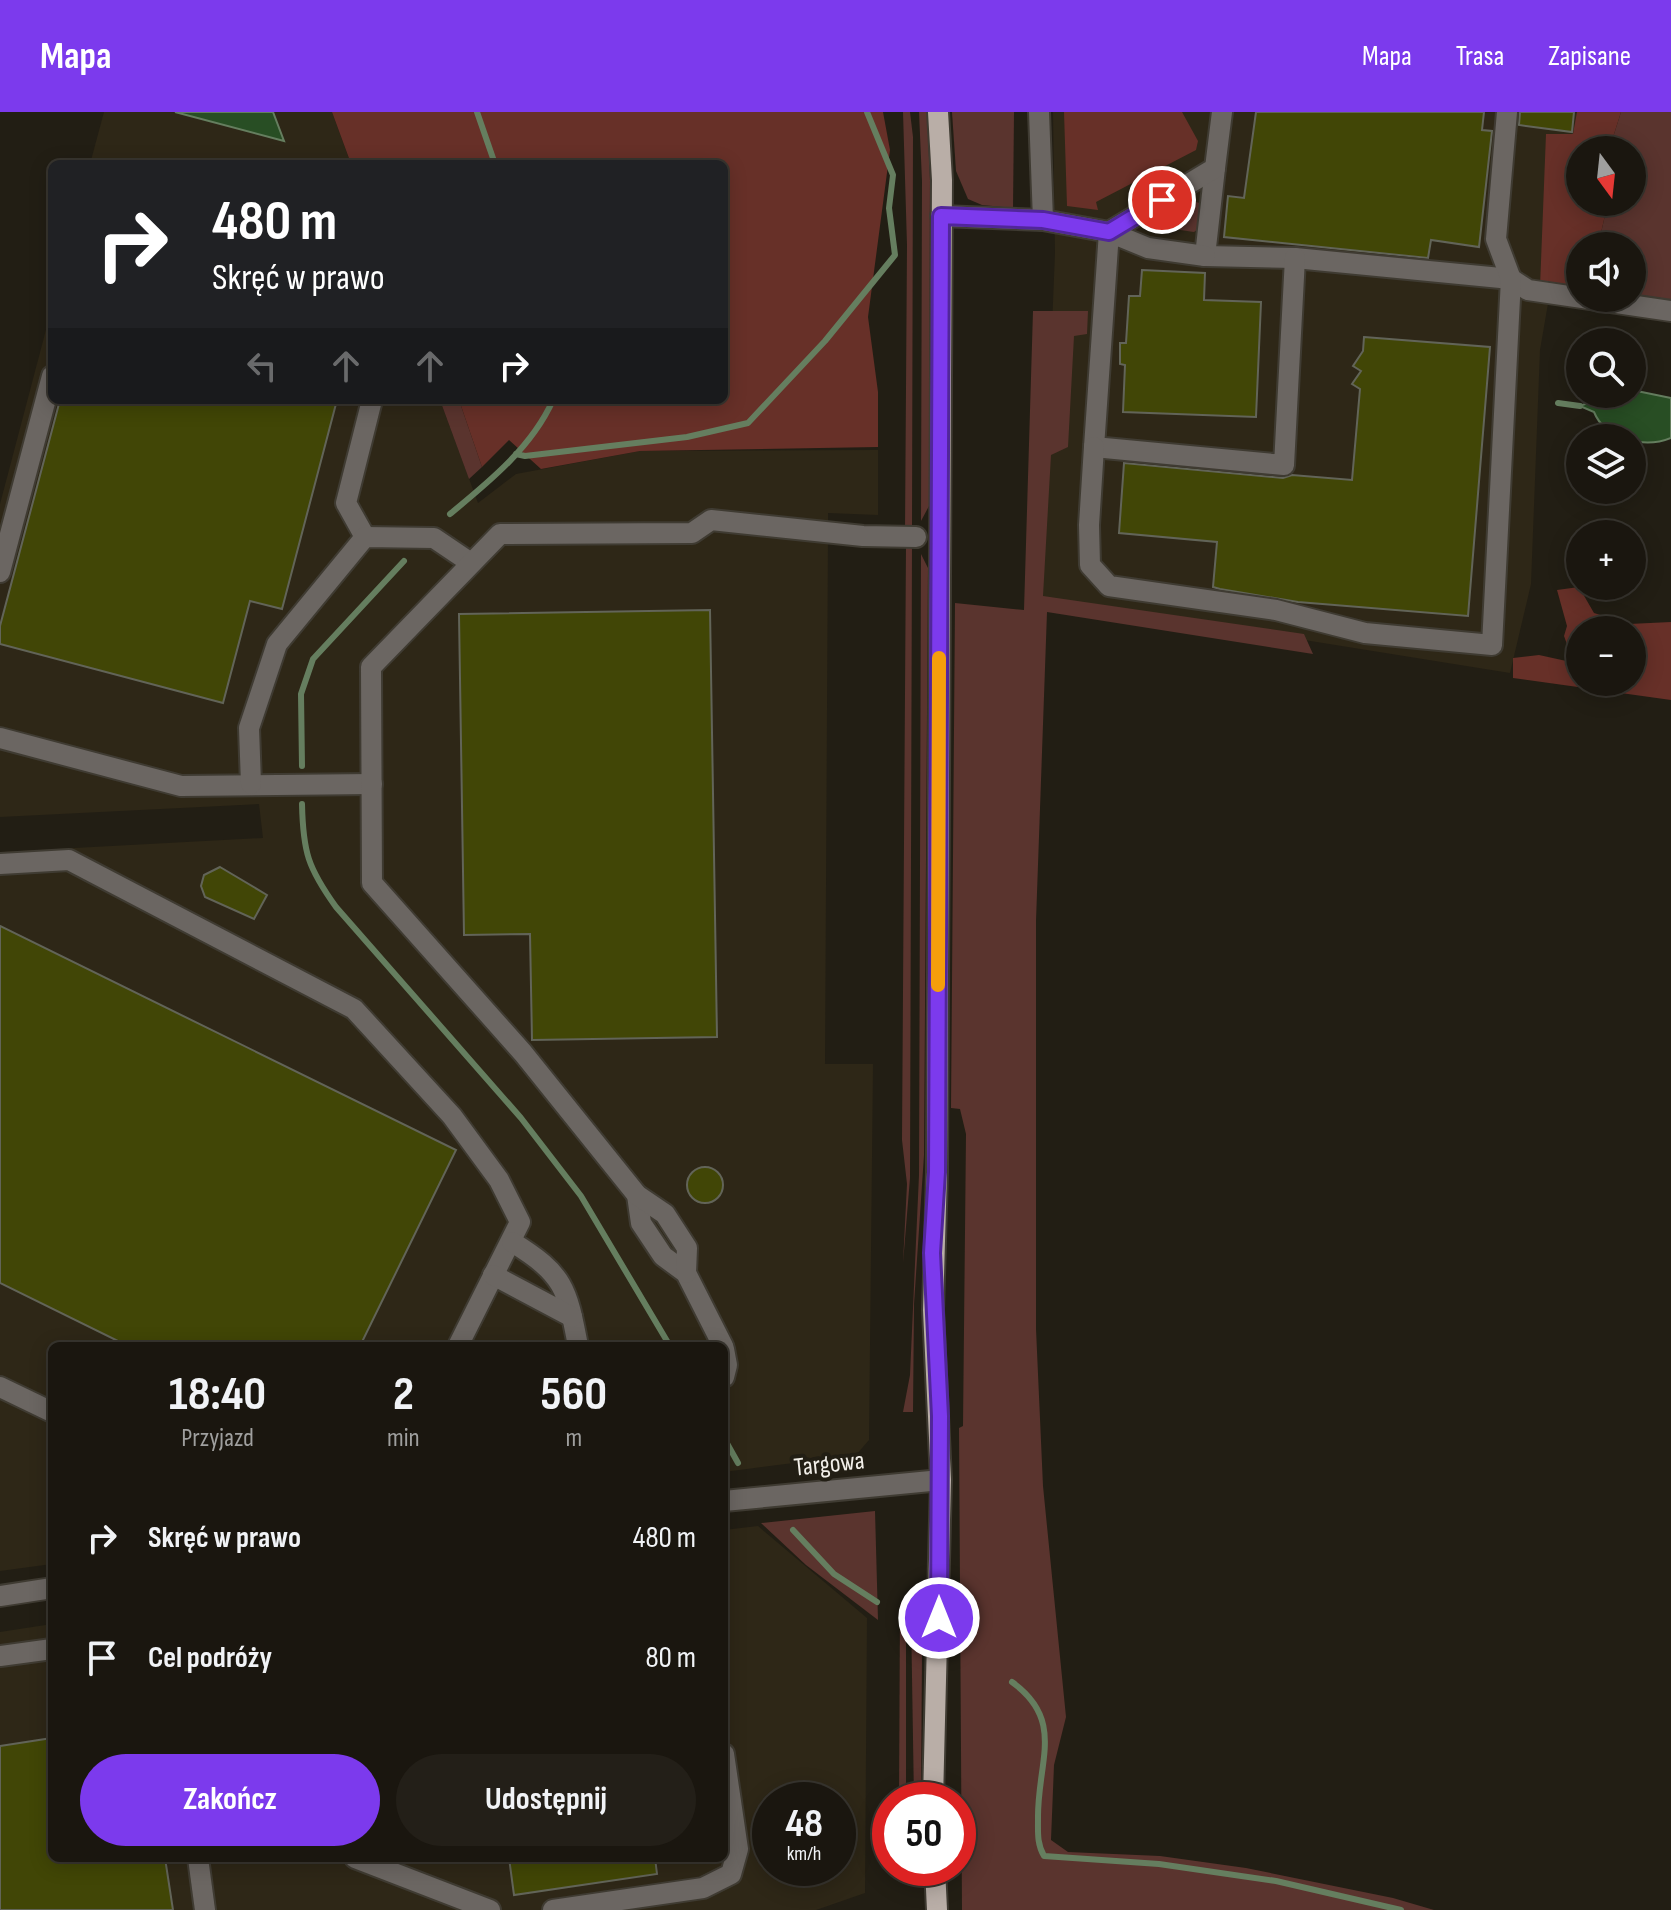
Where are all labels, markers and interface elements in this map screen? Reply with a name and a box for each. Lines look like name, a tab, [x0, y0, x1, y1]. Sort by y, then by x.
text: Mapa	[40, 34, 112, 79]
text: Mapa	[1362, 40, 1412, 73]
text: Trasa	[1456, 40, 1504, 73]
text: Zapisane	[1548, 40, 1631, 73]
north arrow	[1566, 136, 1646, 216]
map controls	[1566, 136, 1646, 696]
pin	[1128, 166, 1196, 234]
icon: arrive	[1140, 178, 1184, 222]
text: 480 m	[212, 189, 337, 256]
icon: right	[80, 192, 184, 296]
button: sound	[1566, 232, 1646, 312]
text: Skręć w prawo	[212, 257, 385, 300]
button: search	[1566, 328, 1646, 408]
icon: left	[240, 344, 284, 388]
icon: ahead	[324, 344, 368, 388]
icon: ahead	[408, 344, 452, 388]
icon: right	[492, 344, 536, 388]
button: layers	[1566, 424, 1646, 504]
button: +	[1566, 520, 1646, 600]
button: −	[1566, 616, 1646, 696]
text: 18:40	[169, 1366, 266, 1423]
text: 2	[393, 1366, 414, 1423]
text: 560	[541, 1366, 607, 1423]
text: Przyjazd	[181, 1423, 254, 1454]
text: min	[387, 1423, 420, 1454]
text: m	[566, 1423, 582, 1454]
street label: Targowa	[792, 1445, 866, 1484]
icon: right	[80, 1516, 124, 1560]
text: Skręć w prawo	[148, 1520, 301, 1556]
text: 480 m	[633, 1520, 696, 1556]
position arrow	[897, 1576, 981, 1660]
icon: arrive	[80, 1636, 124, 1680]
text: Cel podróży	[148, 1640, 272, 1676]
text: 80 m	[645, 1640, 696, 1676]
button: Zakończ	[80, 1754, 380, 1846]
button: Udostępnij	[396, 1754, 696, 1846]
speed limit sign: 50	[872, 1782, 976, 1886]
text: 48	[785, 1800, 823, 1848]
text: km/h	[787, 1842, 821, 1866]

